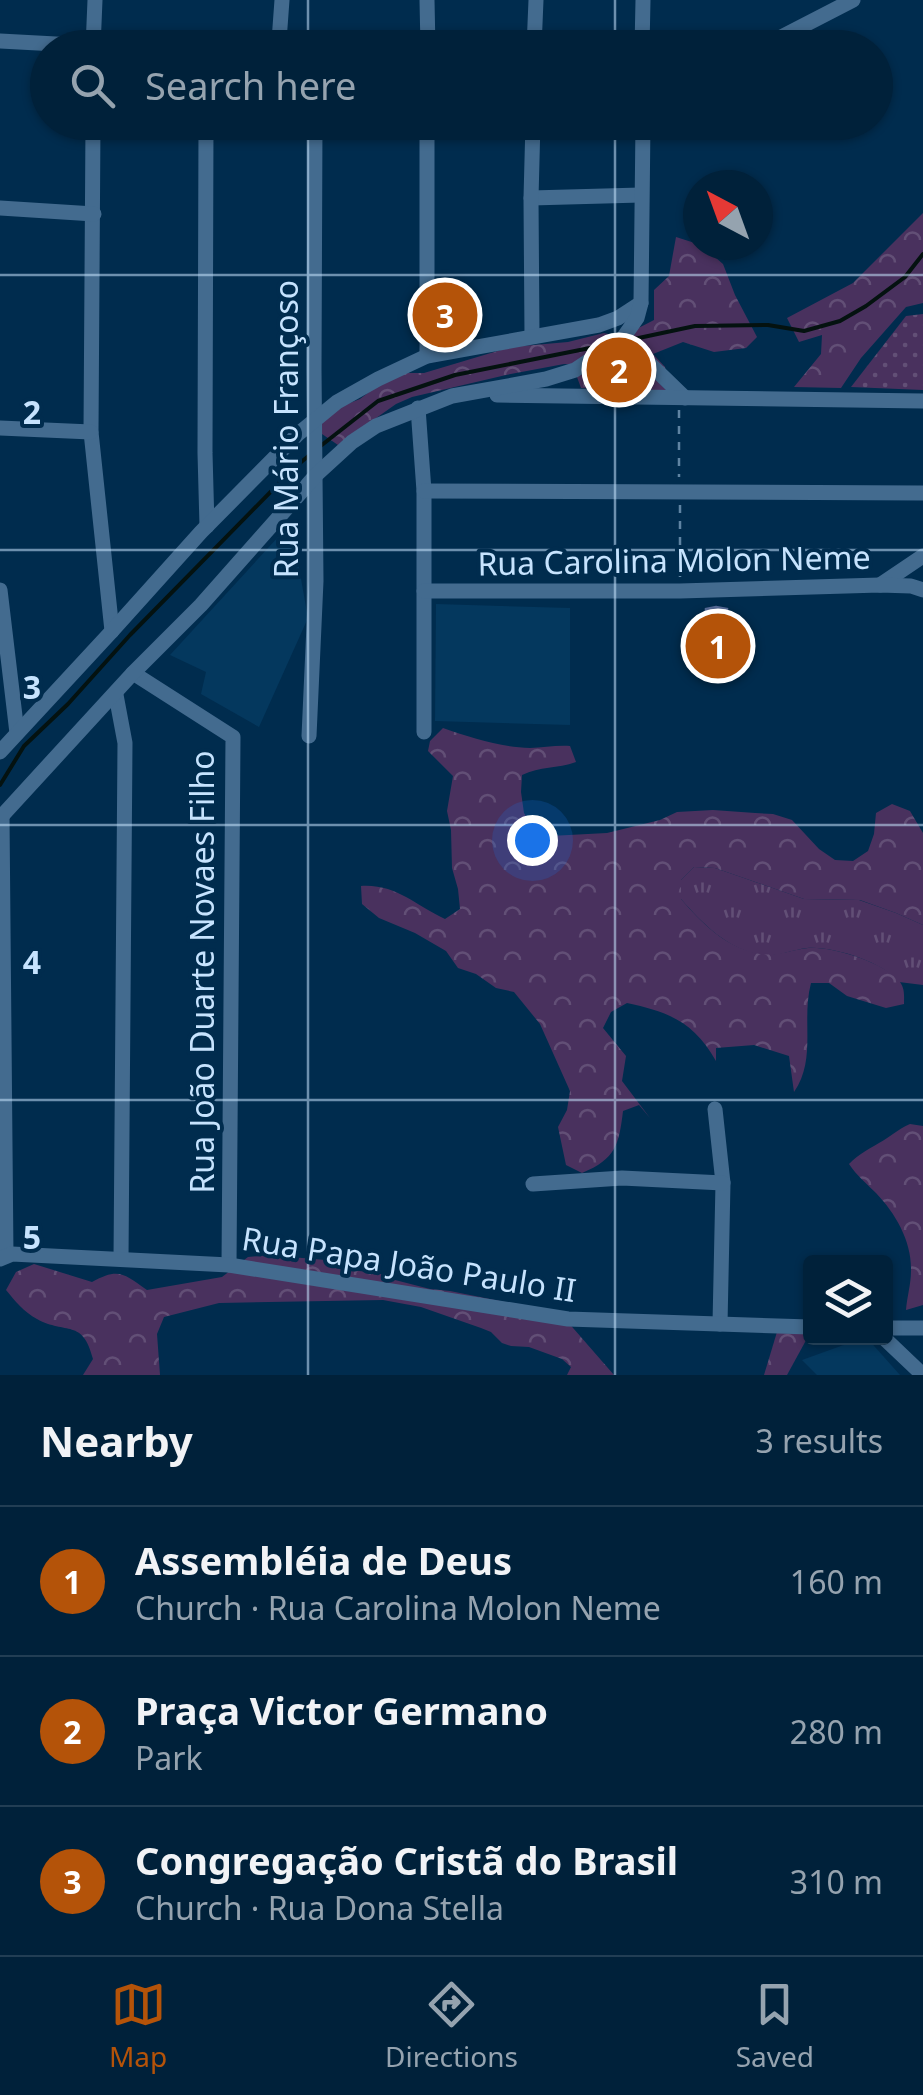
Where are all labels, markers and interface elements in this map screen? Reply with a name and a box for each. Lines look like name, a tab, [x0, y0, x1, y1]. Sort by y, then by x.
search box	[30, 30, 893, 140]
icon: search	[65, 58, 120, 113]
text: Search here	[145, 59, 356, 111]
north arrow	[683, 170, 773, 260]
pin: 3	[412, 278, 478, 352]
street label: Rua Mário Françoso	[264, 280, 307, 578]
pin: 2	[586, 332, 652, 408]
text: 2	[23, 390, 41, 433]
street label: Rua Carolina Molon Neme	[477, 535, 871, 584]
pin: 1	[686, 608, 750, 684]
text: 3	[23, 665, 41, 708]
street label: Rua João Duarte Novaes Filho	[180, 750, 223, 1194]
your location	[507, 815, 558, 866]
text: 4	[23, 940, 41, 983]
text: 5	[23, 1215, 41, 1258]
street label: Rua Papa João Paulo II	[239, 1216, 579, 1311]
map controls	[803, 1255, 893, 1345]
button: layers	[803, 1255, 893, 1345]
text: Nearby	[40, 1412, 193, 1469]
text: 3 results	[756, 1419, 883, 1462]
text: Assembléia de Deus	[135, 1534, 512, 1586]
text: 1	[63, 1560, 82, 1603]
text: 160 m	[790, 1560, 883, 1603]
text: Church · Rua Carolina Molon Neme	[135, 1586, 661, 1629]
text: Praça Victor Germano	[135, 1684, 548, 1736]
text: 2	[63, 1710, 82, 1753]
text: 280 m	[790, 1710, 883, 1753]
text: Park	[135, 1736, 203, 1779]
text: Congregação Cristã do Brasil	[135, 1834, 678, 1886]
text: 3	[63, 1860, 82, 1903]
text: 310 m	[790, 1860, 883, 1903]
text: Church · Rua Dona Stella	[135, 1886, 504, 1929]
tab: Map	[109, 1977, 167, 2075]
tab: Directions	[385, 1977, 518, 2075]
tab: Saved	[736, 1977, 814, 2075]

